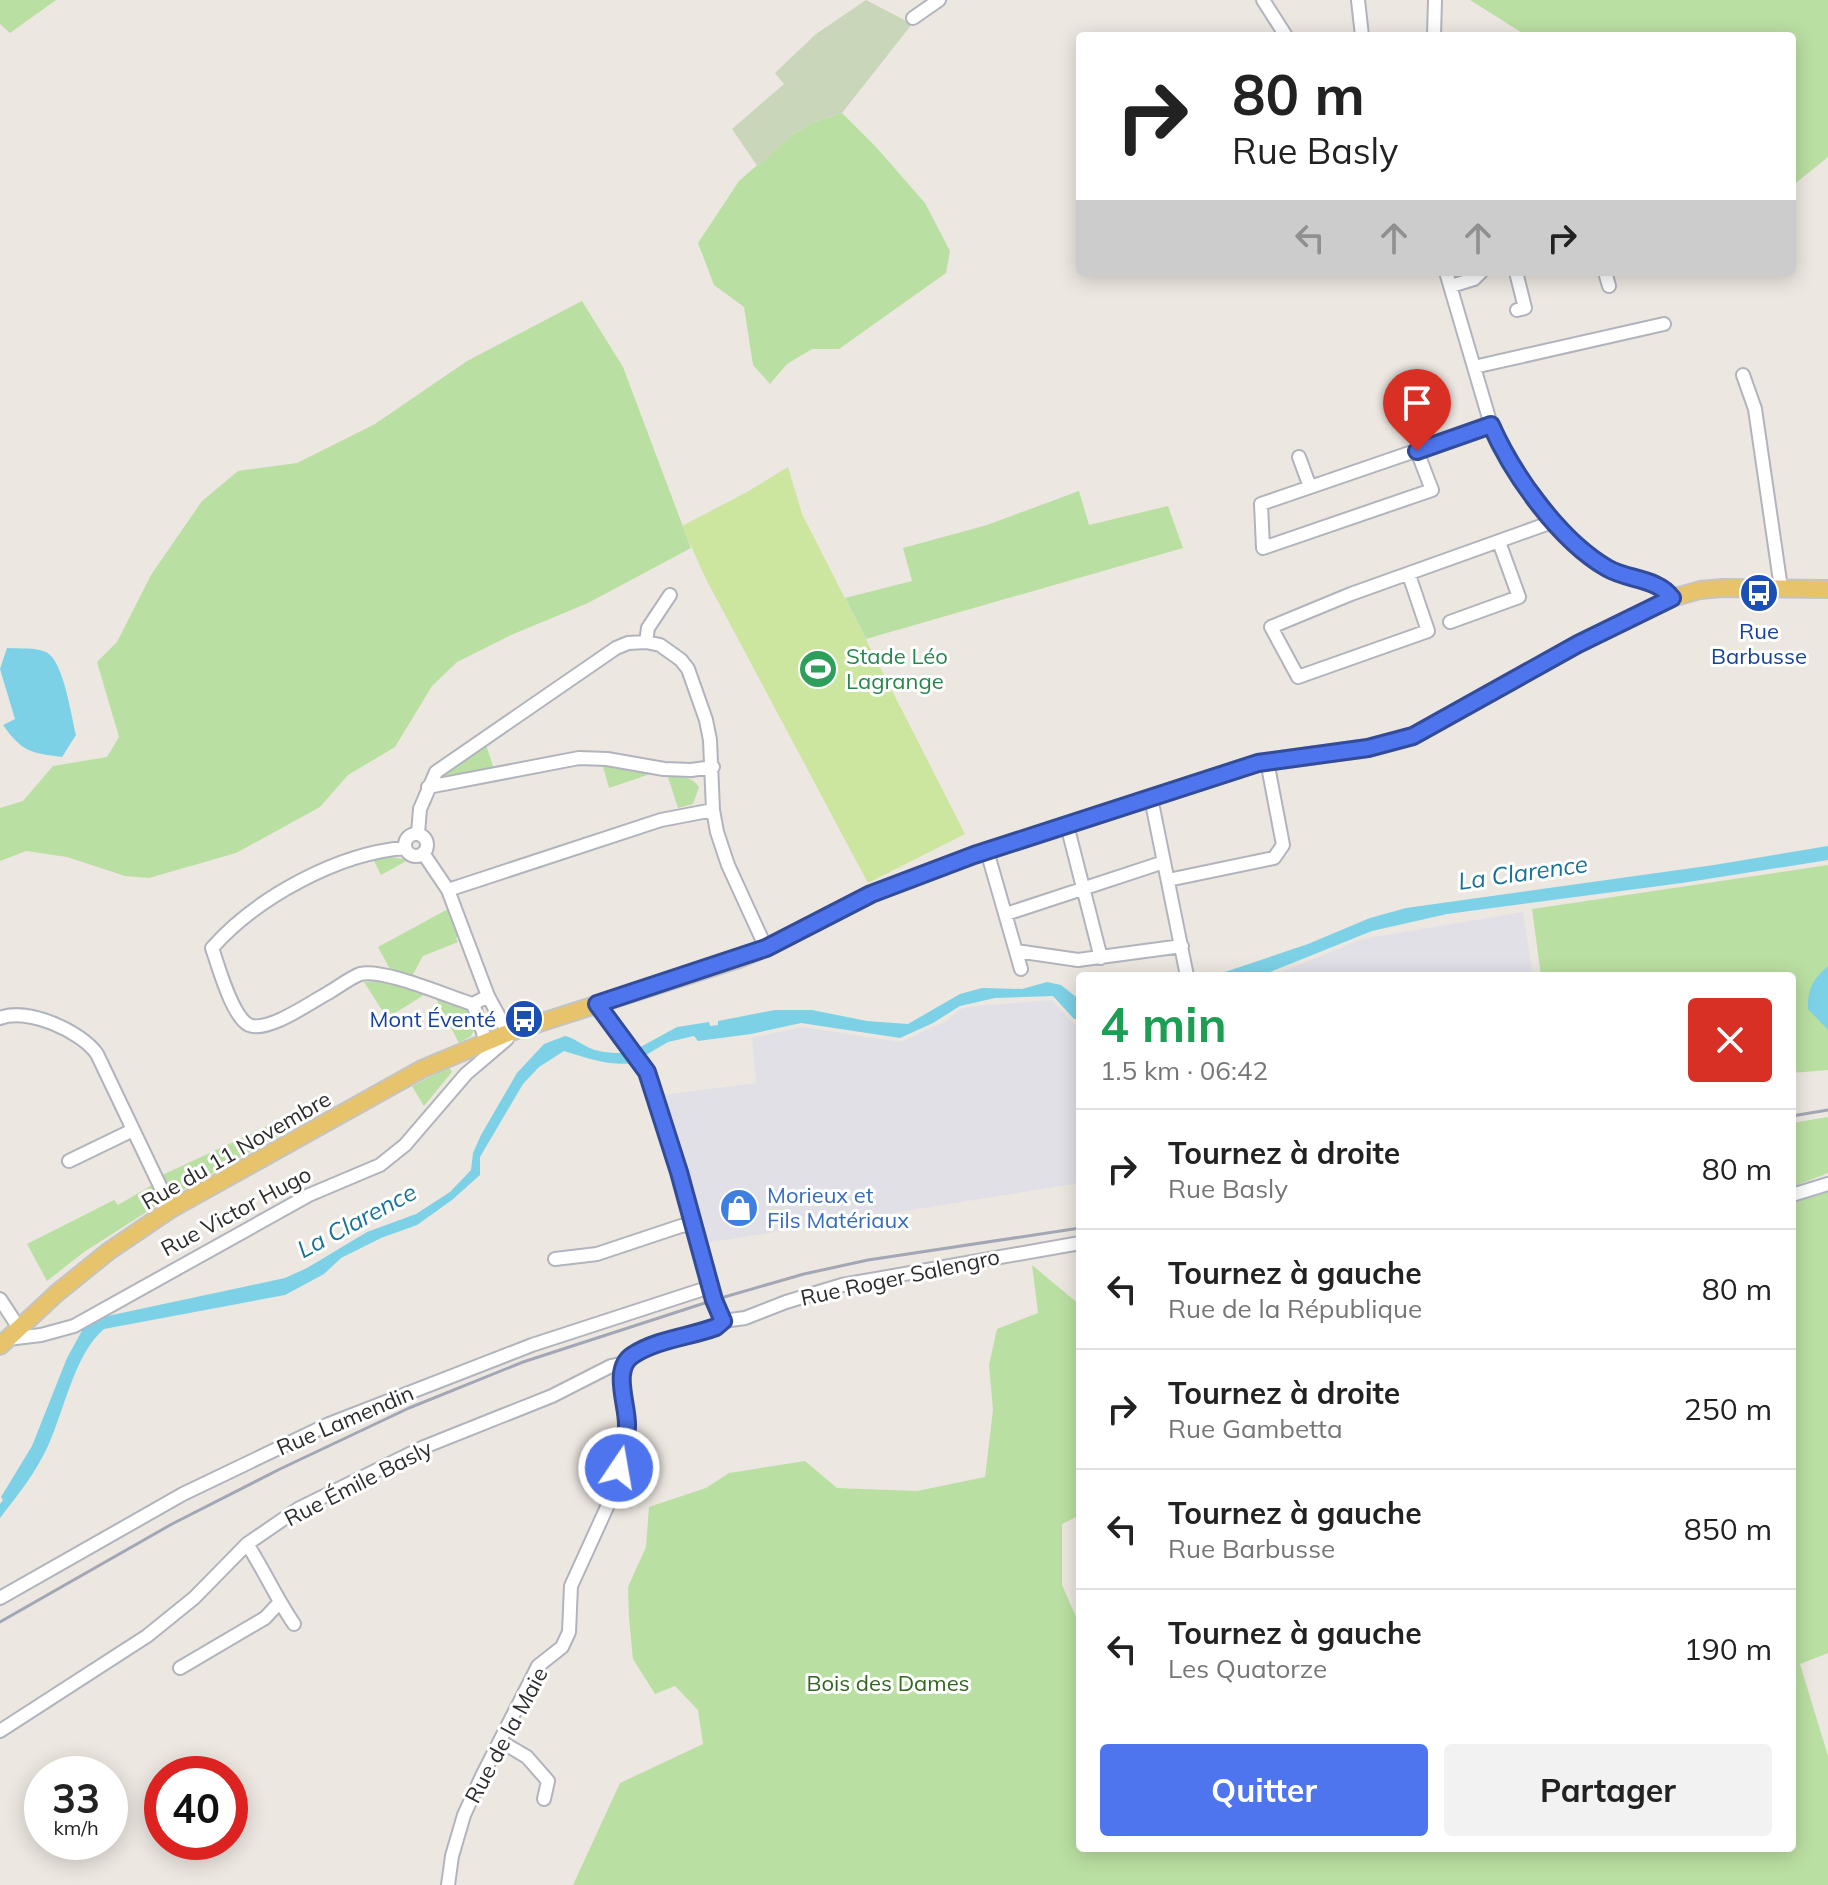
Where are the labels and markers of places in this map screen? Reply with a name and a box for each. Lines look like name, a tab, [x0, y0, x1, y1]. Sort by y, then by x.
pin	[1383, 369, 1451, 451]
bus stop icon: Rue Barbusse	[1738, 572, 1780, 614]
place label: Rue Barbusse	[1711, 617, 1807, 670]
place label: Stade Léo Lagrange	[846, 642, 948, 695]
sports icon: Stade Léo Lagrange	[797, 648, 839, 690]
bus stop icon: Mont Éventé	[503, 998, 545, 1040]
place label: Mont Éventé	[370, 1005, 496, 1033]
place label: Morieux et Fils Matériaux	[767, 1181, 909, 1234]
shop icon: Morieux et Fils Matériaux	[718, 1187, 760, 1229]

